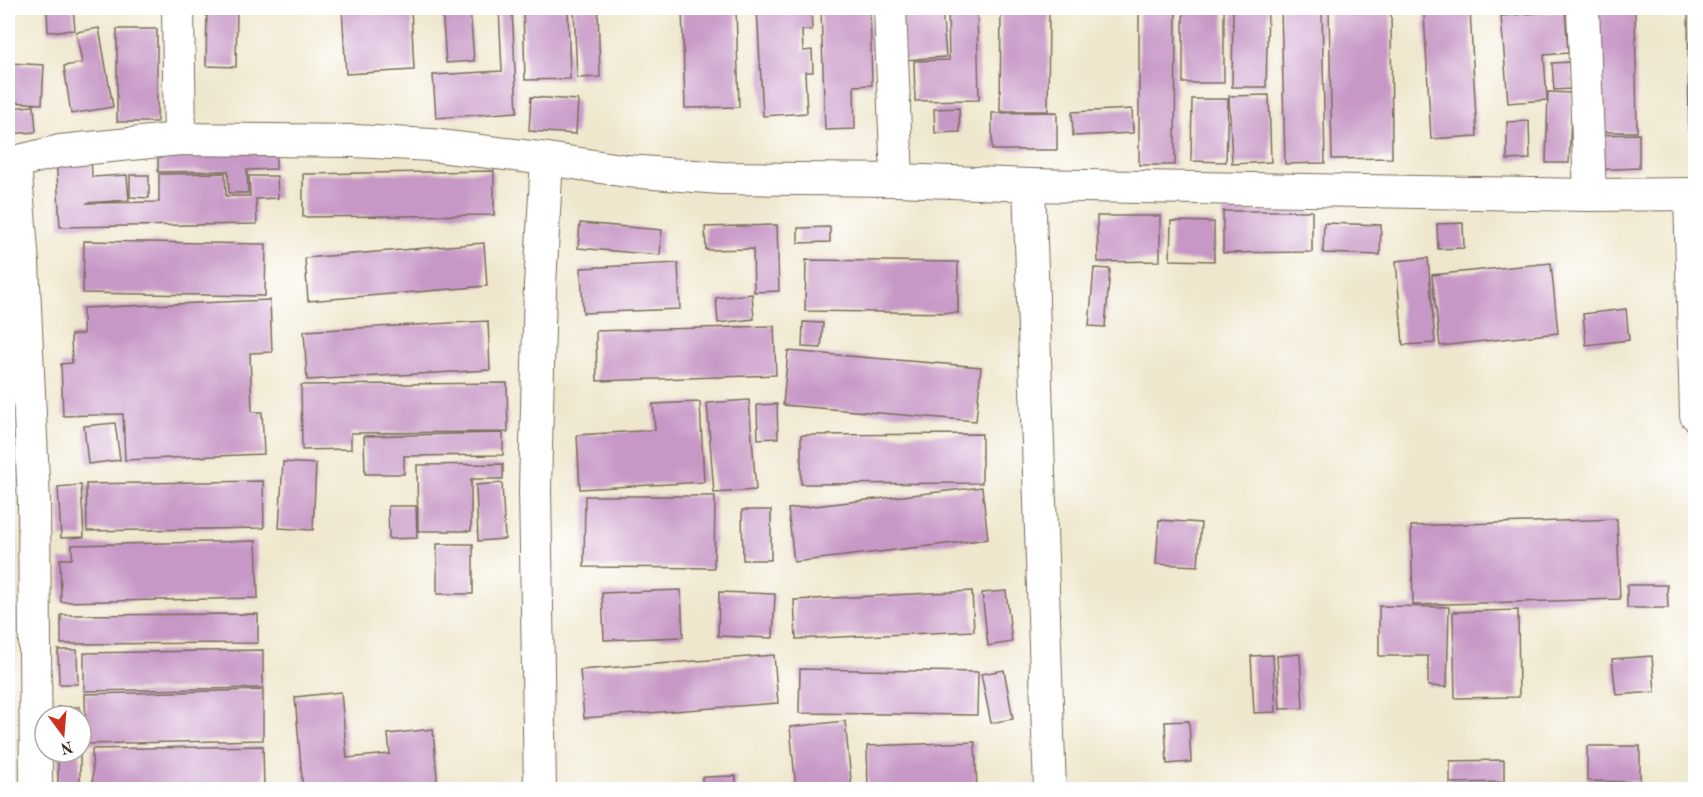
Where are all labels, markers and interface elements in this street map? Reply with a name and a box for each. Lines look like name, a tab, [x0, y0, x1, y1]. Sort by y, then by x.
north arrow	[33, 704, 93, 764]
text: N	[58, 737, 75, 756]

